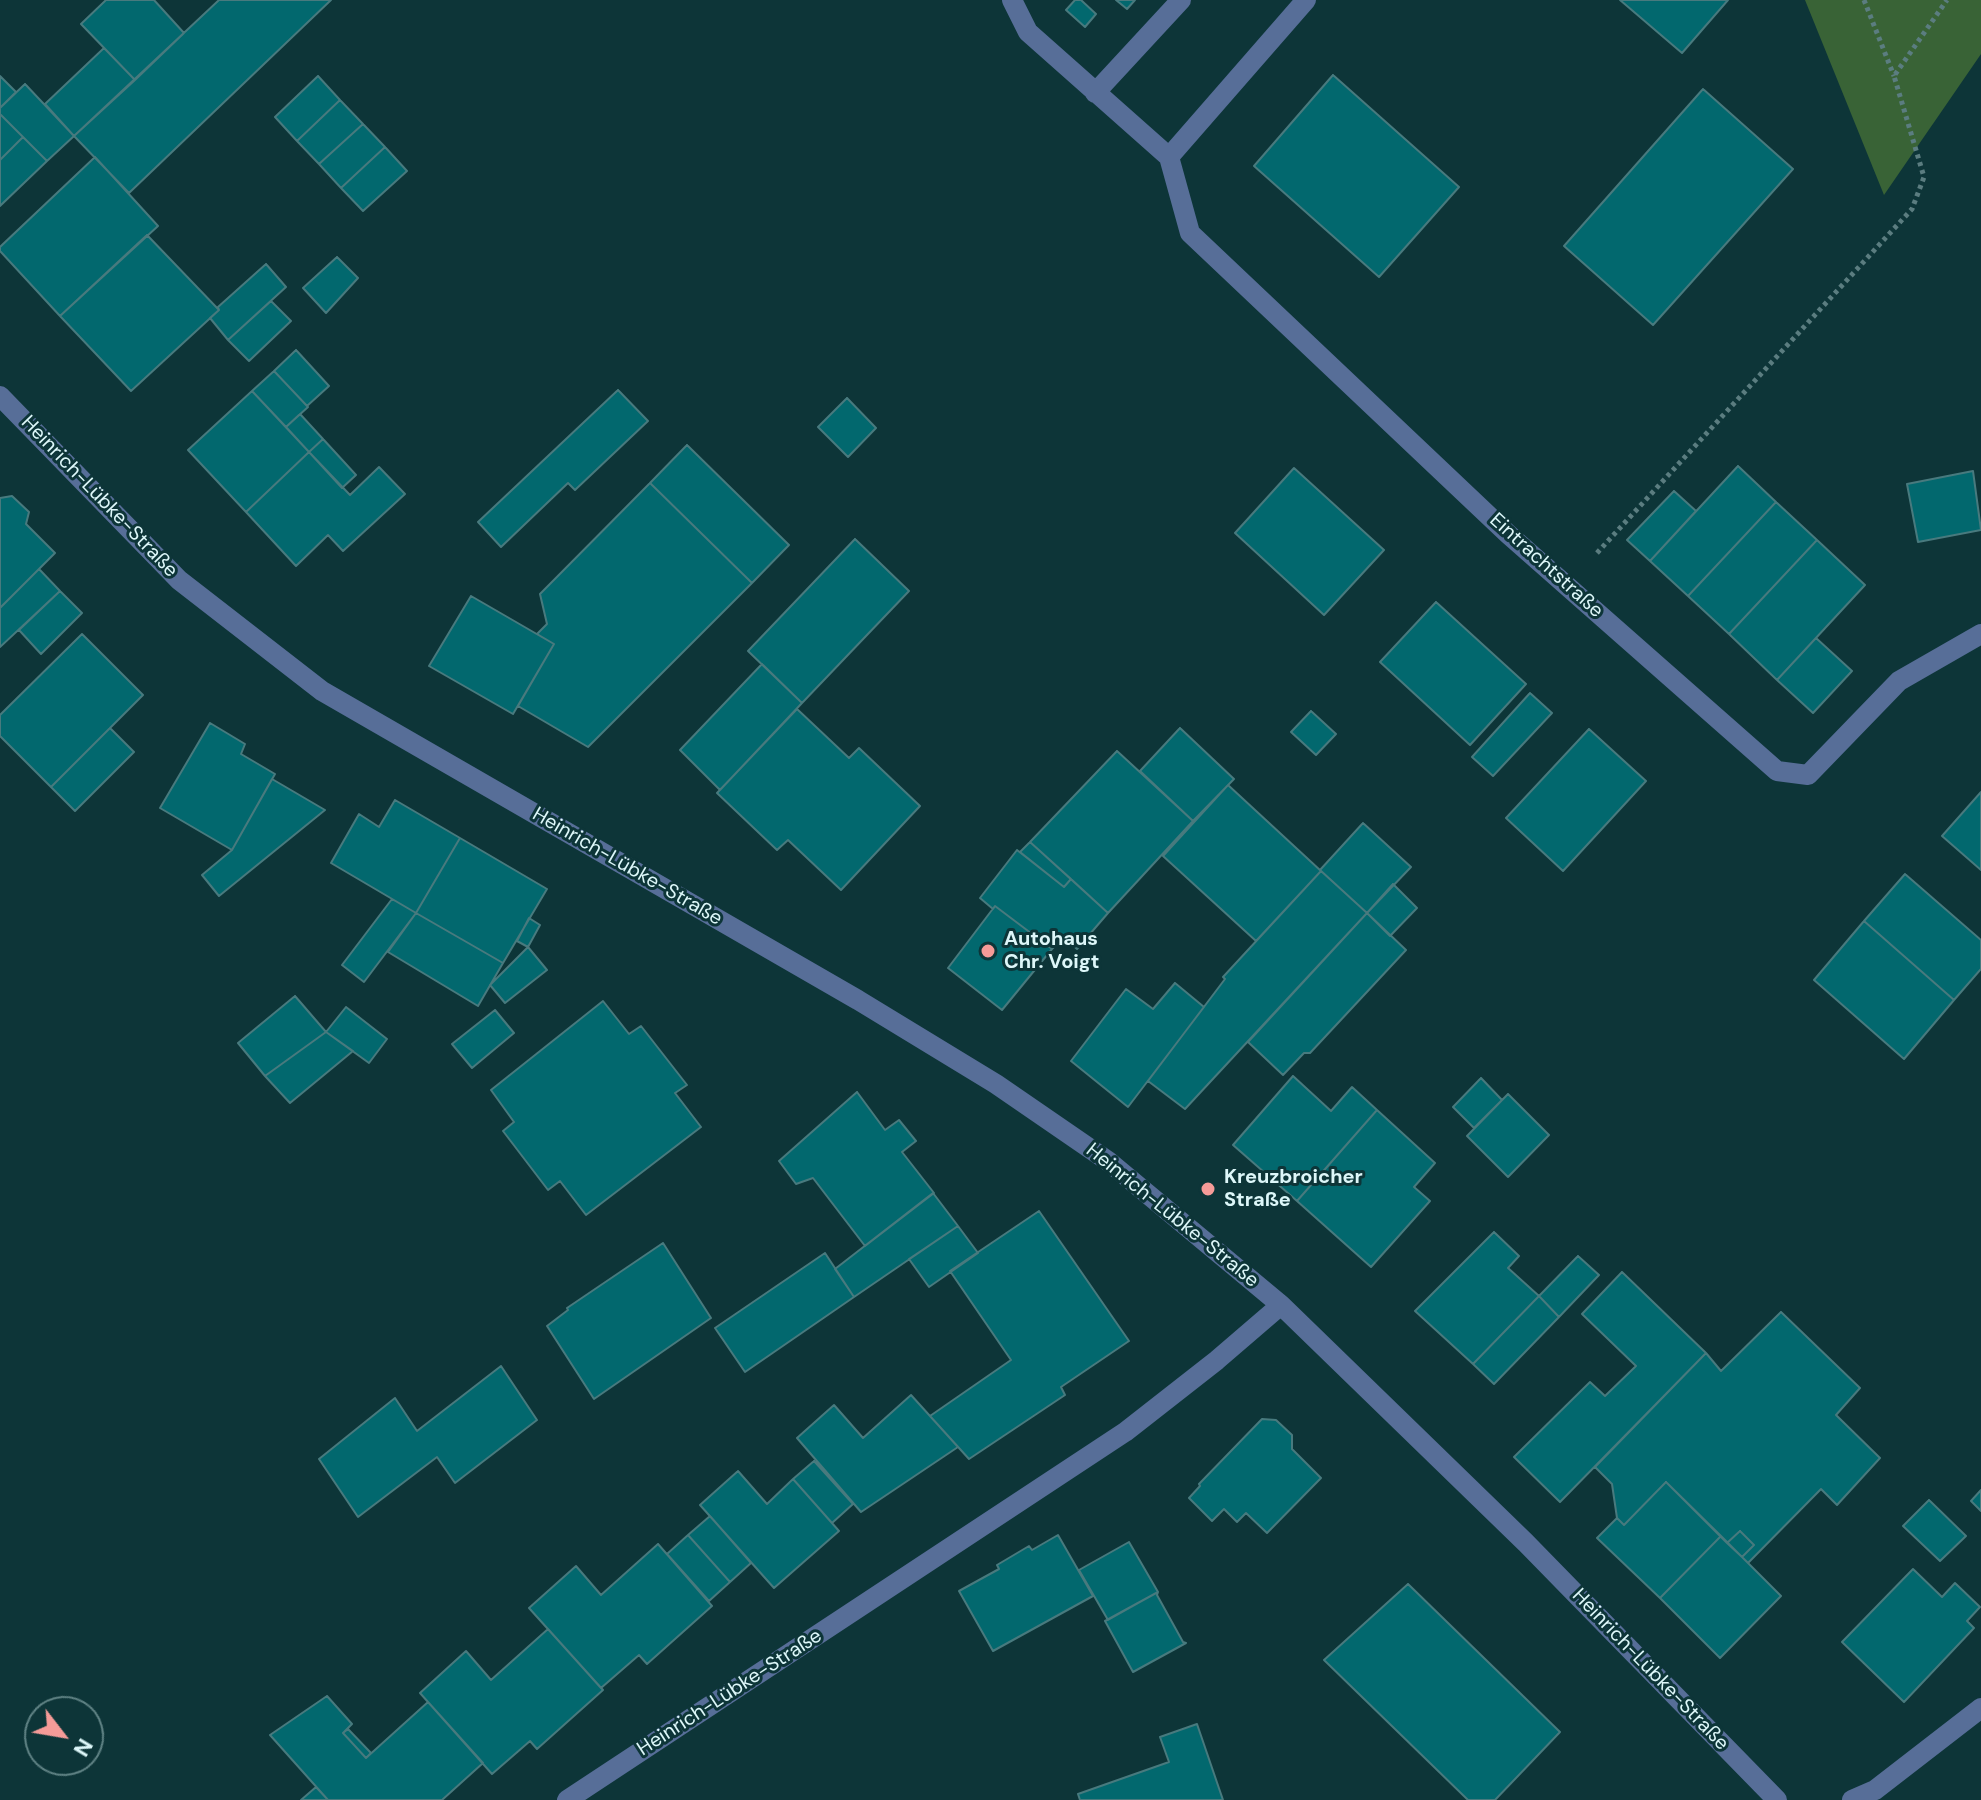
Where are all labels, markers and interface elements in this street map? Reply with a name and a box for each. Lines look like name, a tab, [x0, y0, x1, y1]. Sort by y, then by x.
street label: Heinrich-Lübke-Straße	[16, 411, 182, 583]
street label: Eintrachtstraße	[1484, 509, 1608, 623]
street label: Heinrich-Lübke-Straße	[528, 803, 726, 931]
place label: Autohaus Chr. Voigt	[1004, 928, 1099, 975]
marker: Autohaus Chr. Voigt	[979, 942, 997, 960]
street label: Heinrich-Lübke-Straße	[1081, 1139, 1263, 1293]
place label: Kreuzbroicher Straße	[1224, 1166, 1363, 1213]
marker: Kreuzbroicher Straße	[1199, 1180, 1217, 1198]
street label: Heinrich-Lübke-Straße	[1567, 1584, 1733, 1756]
street label: Heinrich-Lübke-Straße	[633, 1624, 827, 1762]
north arrow	[24, 1696, 104, 1776]
text: N	[67, 1733, 100, 1762]

